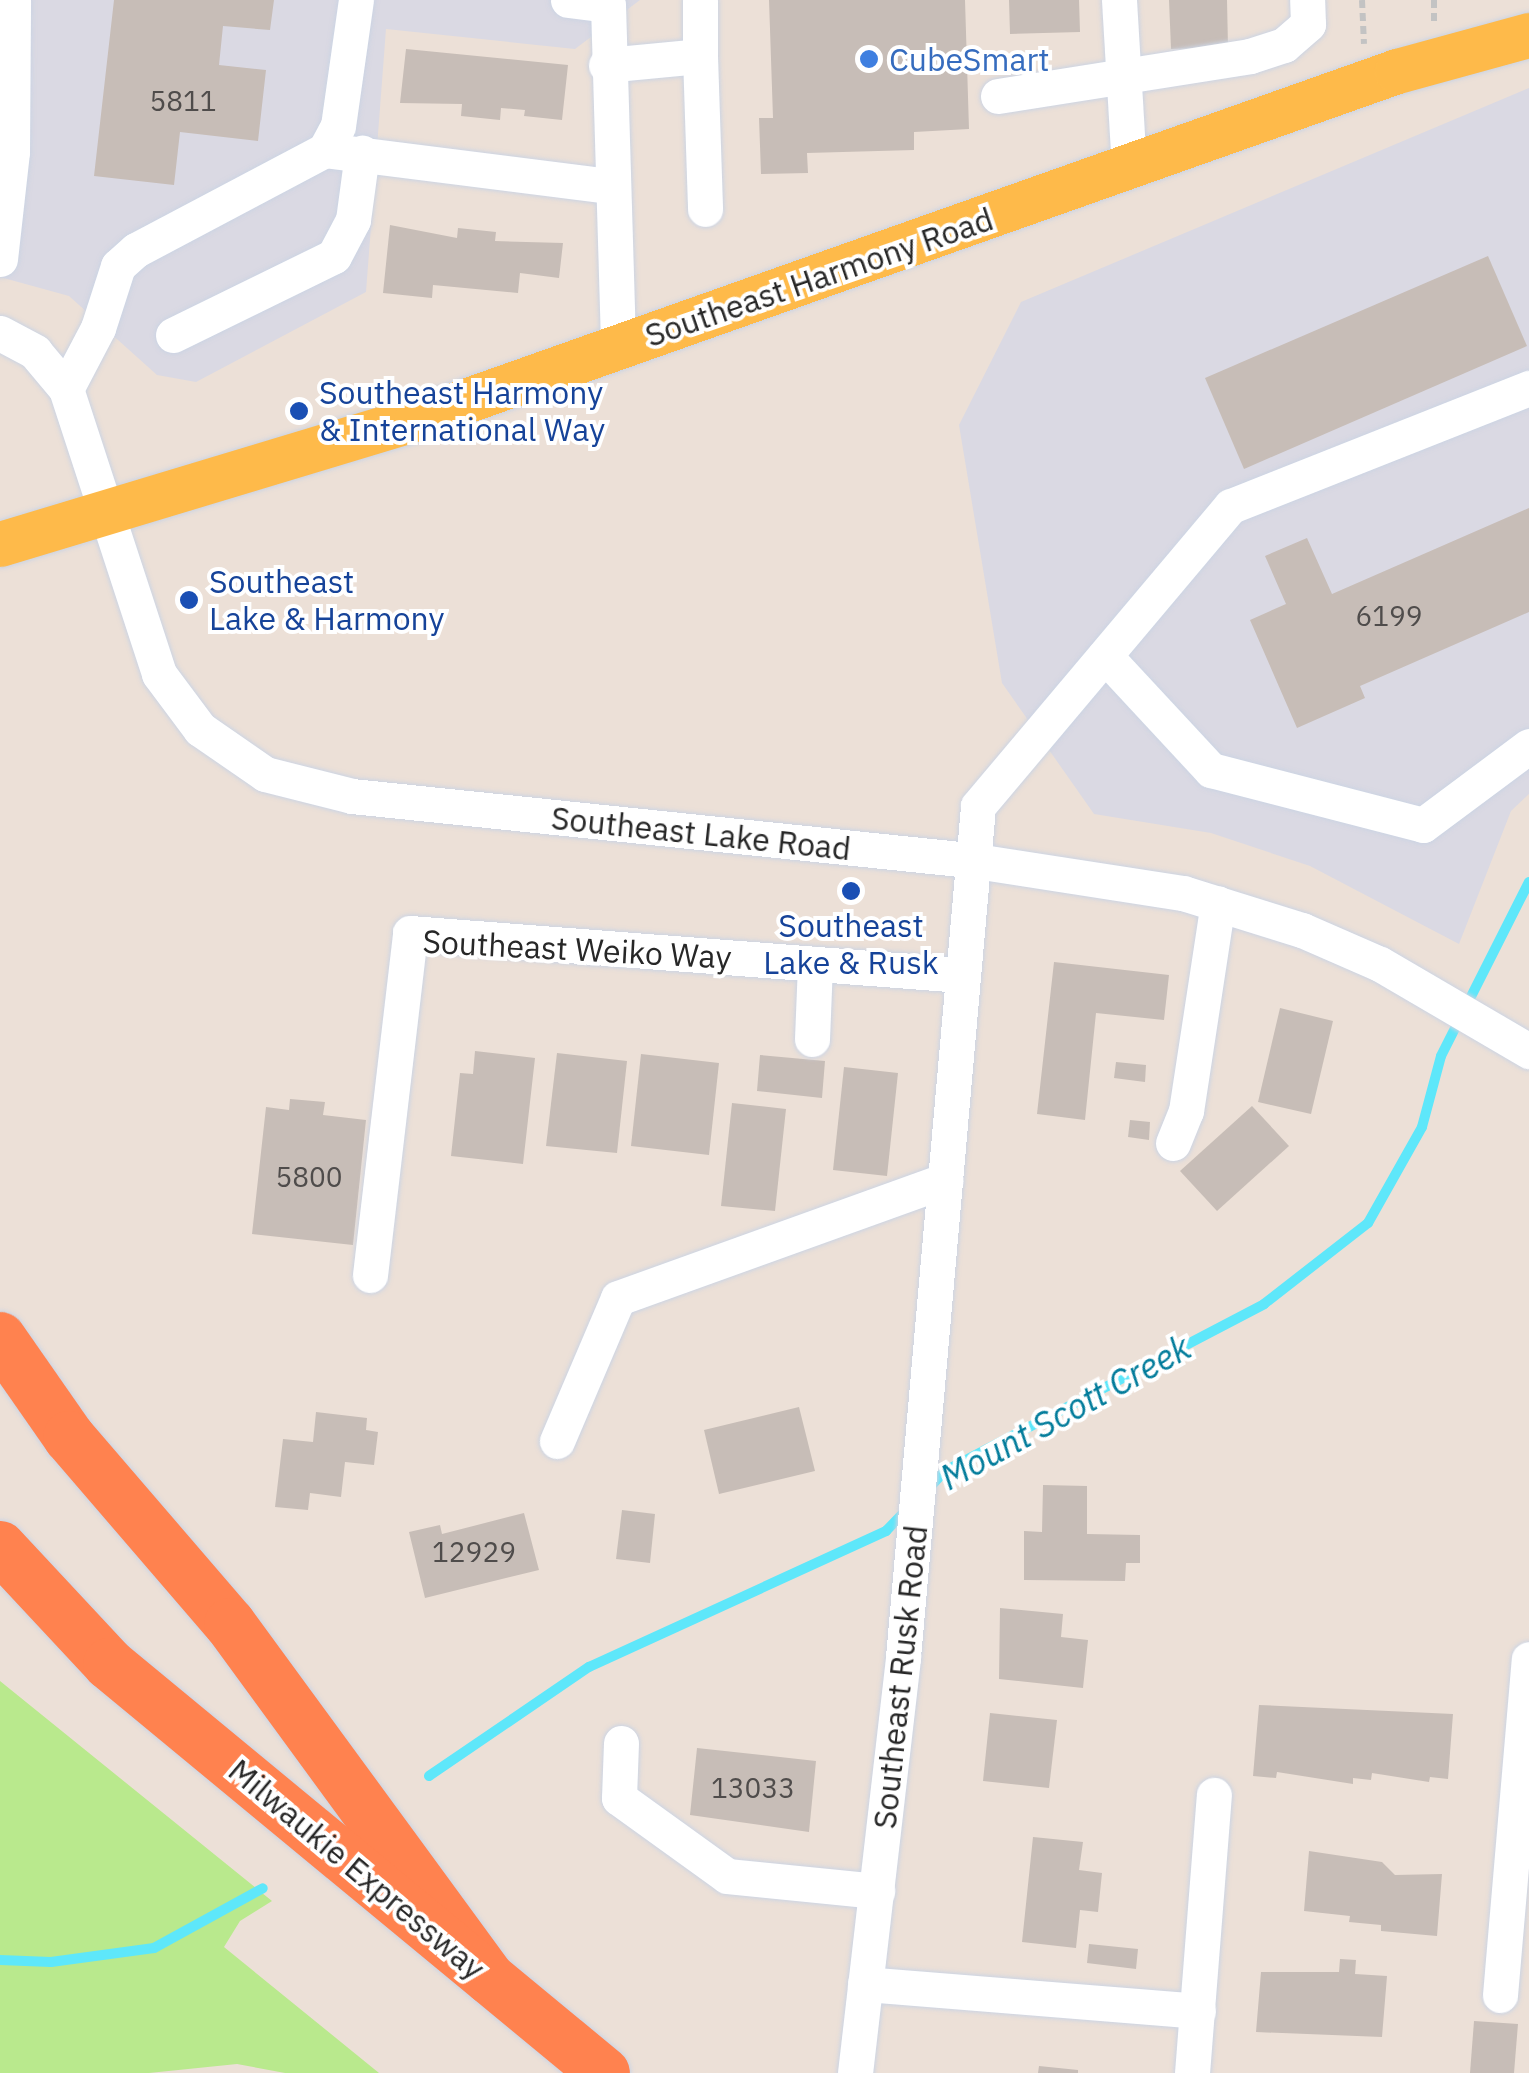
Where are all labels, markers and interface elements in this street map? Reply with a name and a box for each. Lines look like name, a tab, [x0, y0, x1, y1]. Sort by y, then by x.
place label: CubeSmart	[889, 40, 1050, 78]
marker: CubeSmart	[858, 48, 880, 70]
house number: 5811	[149, 84, 217, 118]
street label: Southeast Harmony Road	[640, 199, 998, 355]
place label: Southeast Harmony & International Way	[319, 374, 605, 449]
marker: Southeast Harmony & International Way	[288, 400, 310, 422]
place label: Southeast Lake & Harmony	[209, 563, 444, 638]
marker: Southeast Lake & Harmony	[178, 589, 200, 611]
house number: 6199	[1355, 599, 1423, 633]
street label: Southeast Lake Road	[549, 798, 853, 868]
marker: Southeast Lake & Rusk	[840, 880, 862, 902]
place label: Southeast Lake & Rusk	[763, 907, 939, 982]
street label: Southeast Weiko Way	[422, 922, 732, 976]
house number: 5800	[275, 1160, 343, 1194]
water label: Mount Scott Creek	[932, 1326, 1198, 1498]
street label: Southeast Rusk Road	[865, 1523, 935, 1831]
house number: 12929	[432, 1535, 516, 1569]
street label: Milwaukie Expressway	[221, 1751, 493, 1987]
house number: 13033	[711, 1771, 795, 1805]

